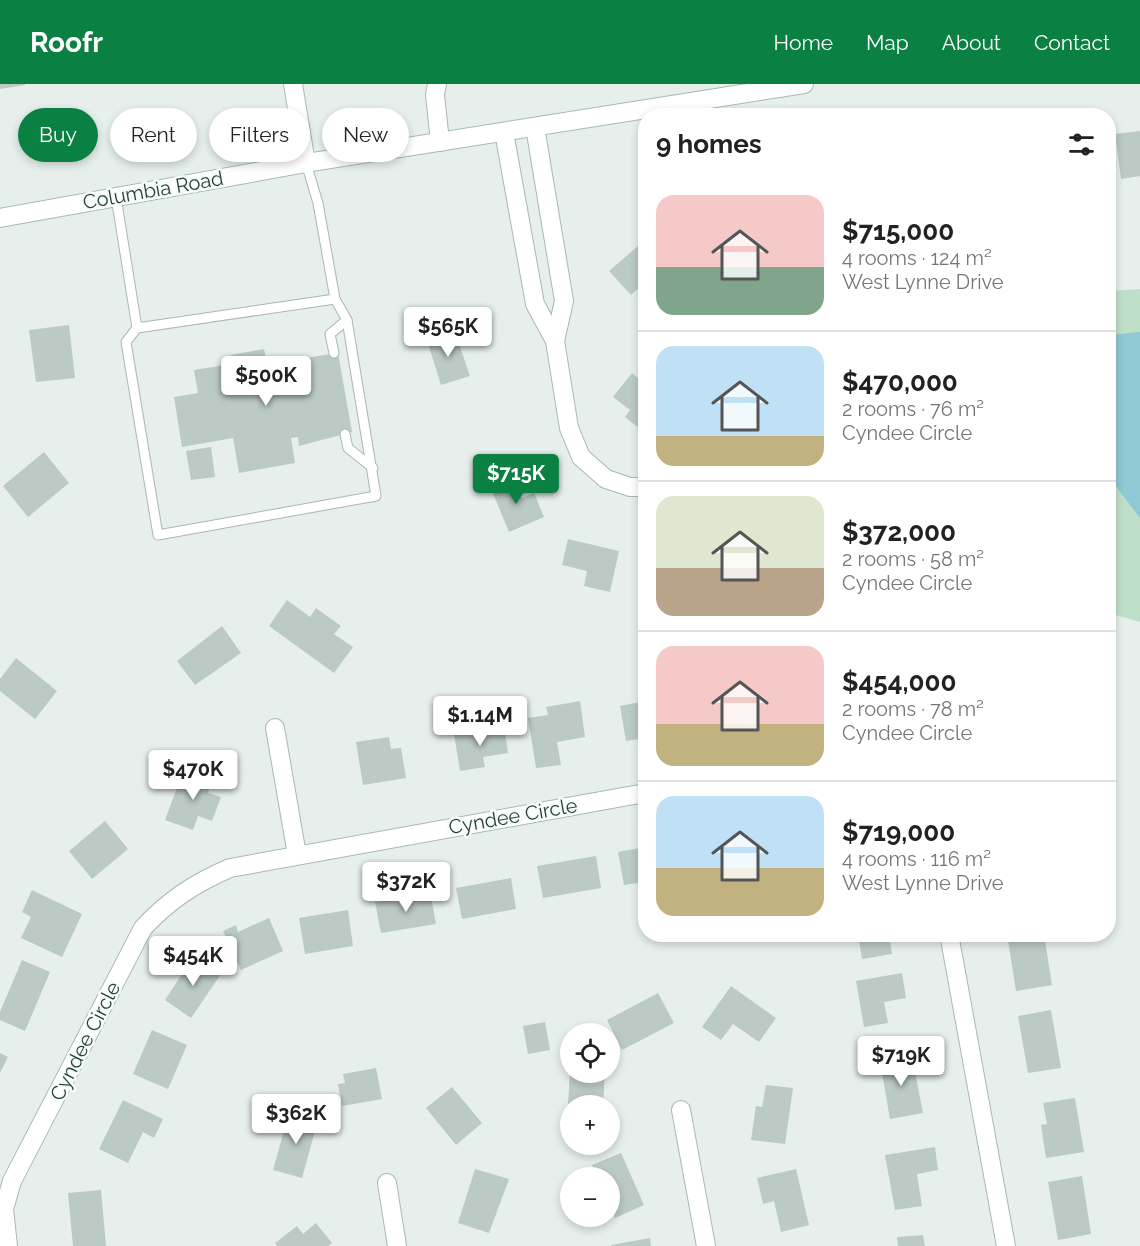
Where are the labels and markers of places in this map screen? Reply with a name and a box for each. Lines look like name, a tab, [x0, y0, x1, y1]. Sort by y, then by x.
pin: $565K	[406, 307, 490, 358]
pin: $500K	[224, 356, 308, 407]
pin: $715K	[474, 454, 558, 505]
pin: $1.14M	[431, 696, 529, 747]
pin: $470K	[151, 750, 235, 801]
pin: $372K	[364, 862, 448, 913]
pin: $454K	[151, 936, 235, 987]
pin: $719K	[859, 1036, 943, 1087]
pin: $362K	[254, 1094, 338, 1145]

